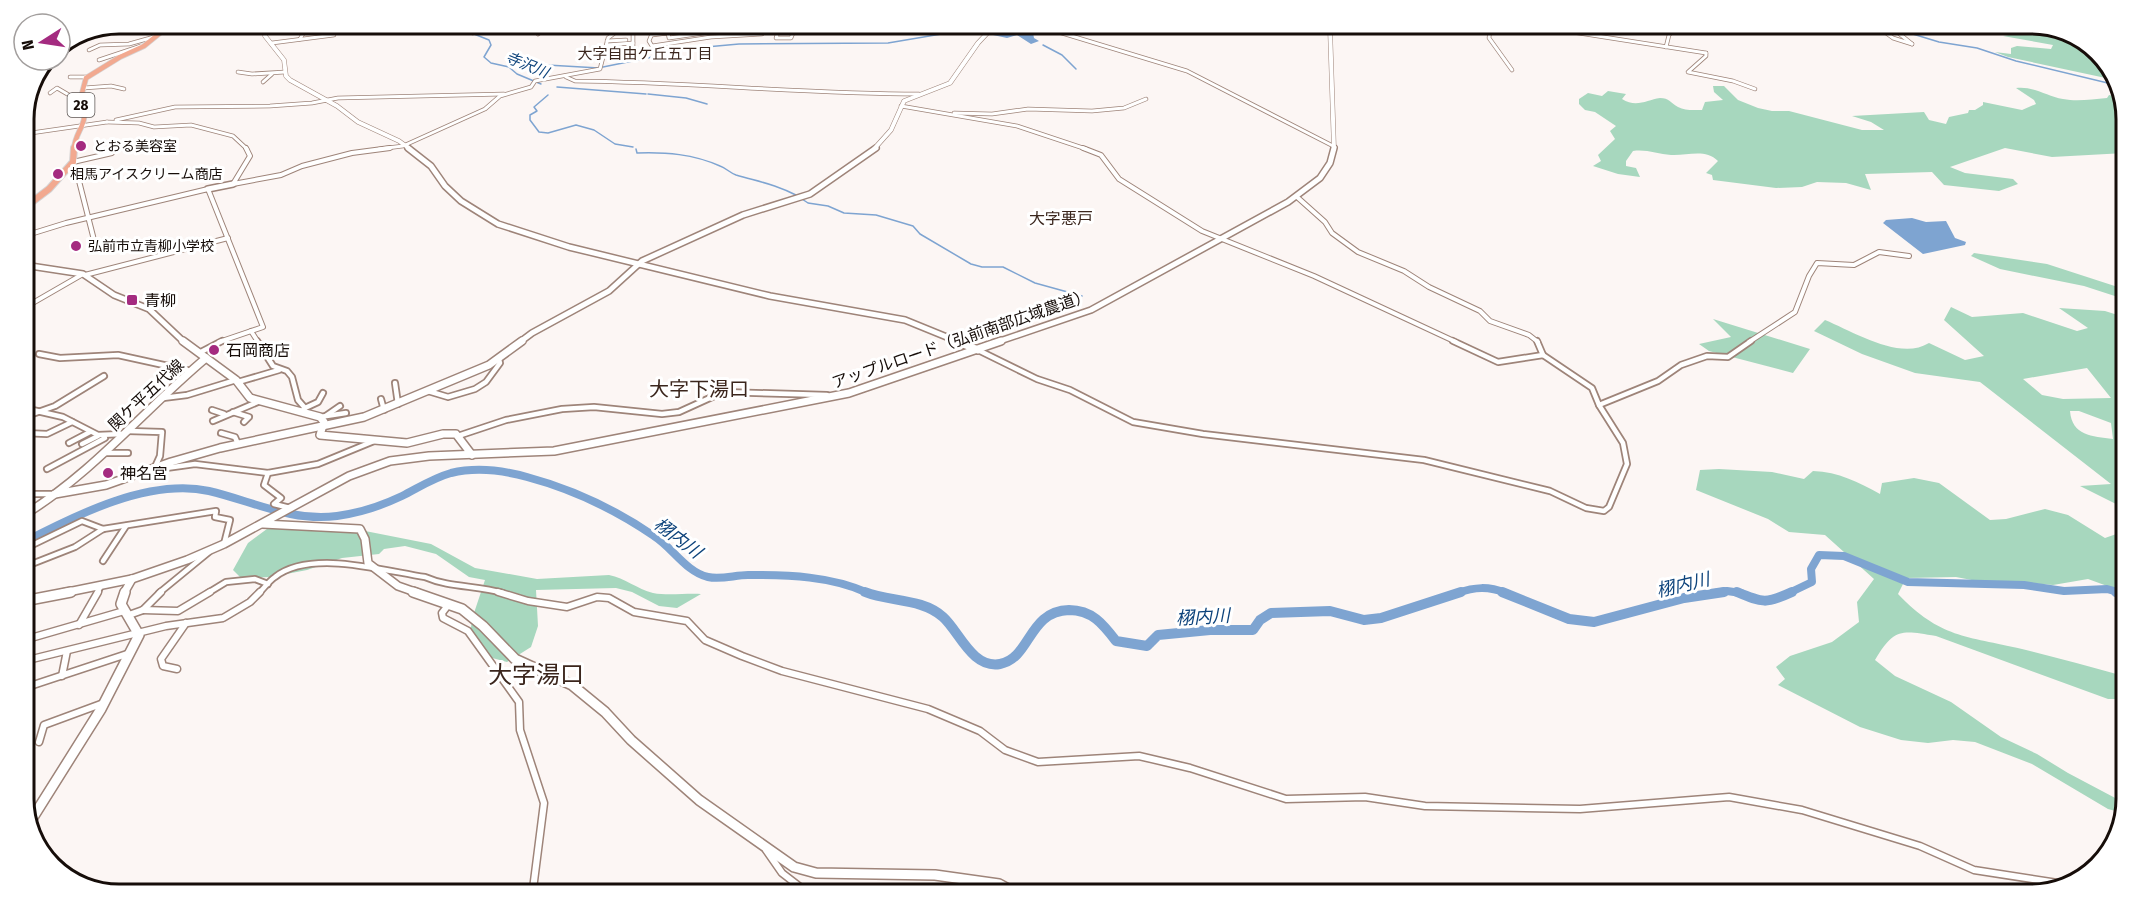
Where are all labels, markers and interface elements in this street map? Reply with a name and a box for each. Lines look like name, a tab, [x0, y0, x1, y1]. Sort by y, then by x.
north arrow	[12, 12, 72, 72]
text: N	[18, 38, 38, 52]
district label: 大字自由ケ丘五丁目	[577, 45, 713, 63]
water label: 寺沢川	[503, 48, 553, 83]
road number: 28	[68, 93, 94, 117]
place label: とおる美容室	[93, 138, 177, 155]
marker: とおる美容室	[74, 139, 88, 153]
place label: 相馬アイスクリーム商店	[70, 166, 222, 183]
marker: 相馬アイスクリーム商店	[51, 167, 65, 181]
district label: 大字悪戸	[1029, 209, 1093, 228]
place label: 弘前市立青柳小学校	[88, 238, 214, 255]
marker: 弘前市立青柳小学校	[69, 239, 83, 253]
street label: アップルロード（弘前南部広域農道）	[829, 286, 1093, 392]
place label: 青柳	[144, 291, 176, 310]
marker: 青柳	[125, 293, 139, 307]
place label: 石岡商店	[226, 341, 290, 360]
marker: 石岡商店	[207, 343, 221, 357]
street label: 関ケ平五代線	[104, 355, 188, 435]
district label: 大字下湯口	[649, 377, 749, 401]
place label: 神名宮	[120, 464, 168, 483]
marker: 神名宮	[101, 466, 115, 480]
water label: 栩内川	[650, 513, 708, 564]
water label: 栩内川	[1654, 568, 1714, 602]
water label: 栩内川	[1175, 604, 1233, 629]
district label: 大字湯口	[488, 661, 584, 689]

